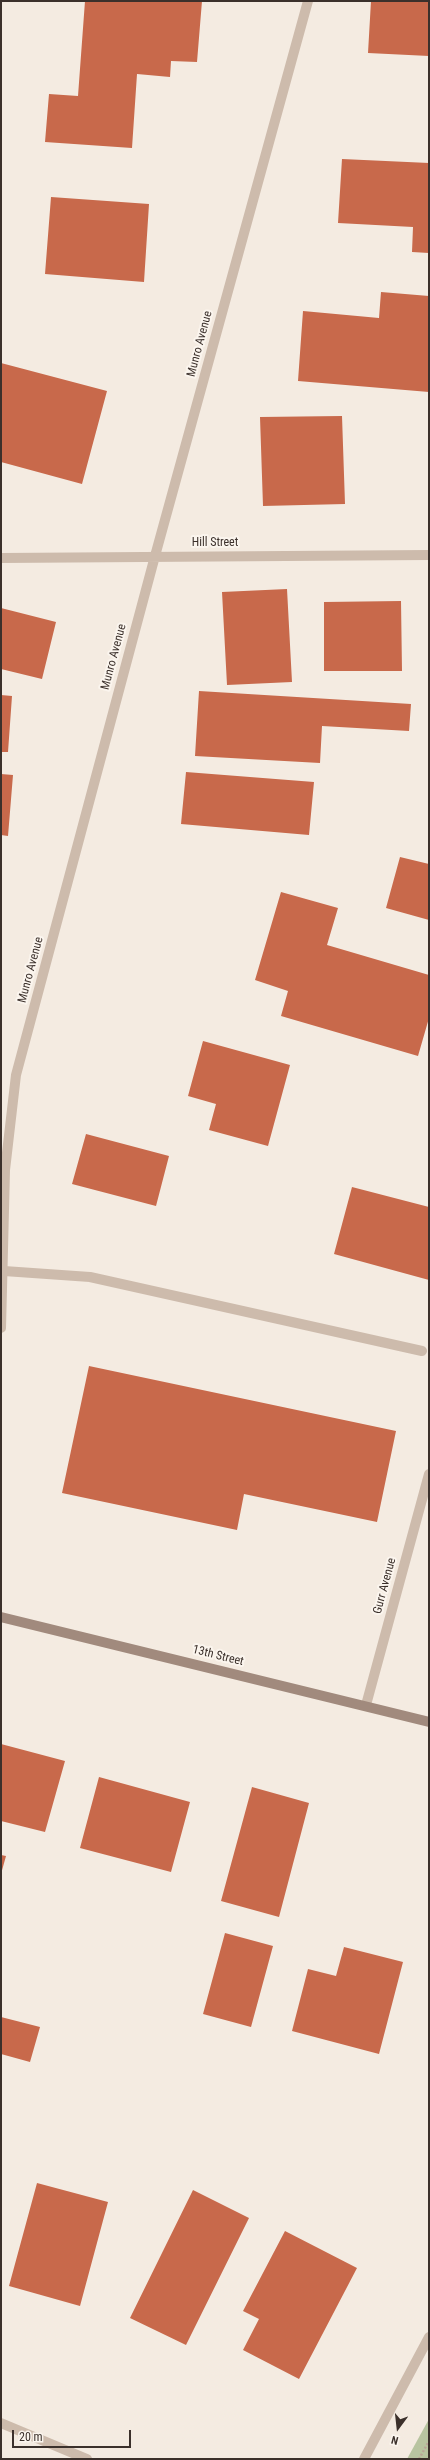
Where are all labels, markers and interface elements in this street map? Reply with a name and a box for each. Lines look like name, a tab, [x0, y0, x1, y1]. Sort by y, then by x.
street label: Munro Avenue	[184, 310, 216, 378]
street label: Hill Street	[192, 536, 238, 550]
street label: Munro Avenue	[98, 623, 130, 691]
street label: Munro Avenue	[15, 936, 47, 1004]
street label: Gurr Avenue	[371, 1556, 399, 1616]
street label: 13th Street	[191, 1643, 245, 1669]
north arrow	[378, 2408, 418, 2448]
scale bar	[14, 2422, 133, 2448]
text: 20 m	[19, 2430, 43, 2444]
text: N	[390, 2433, 400, 2447]

